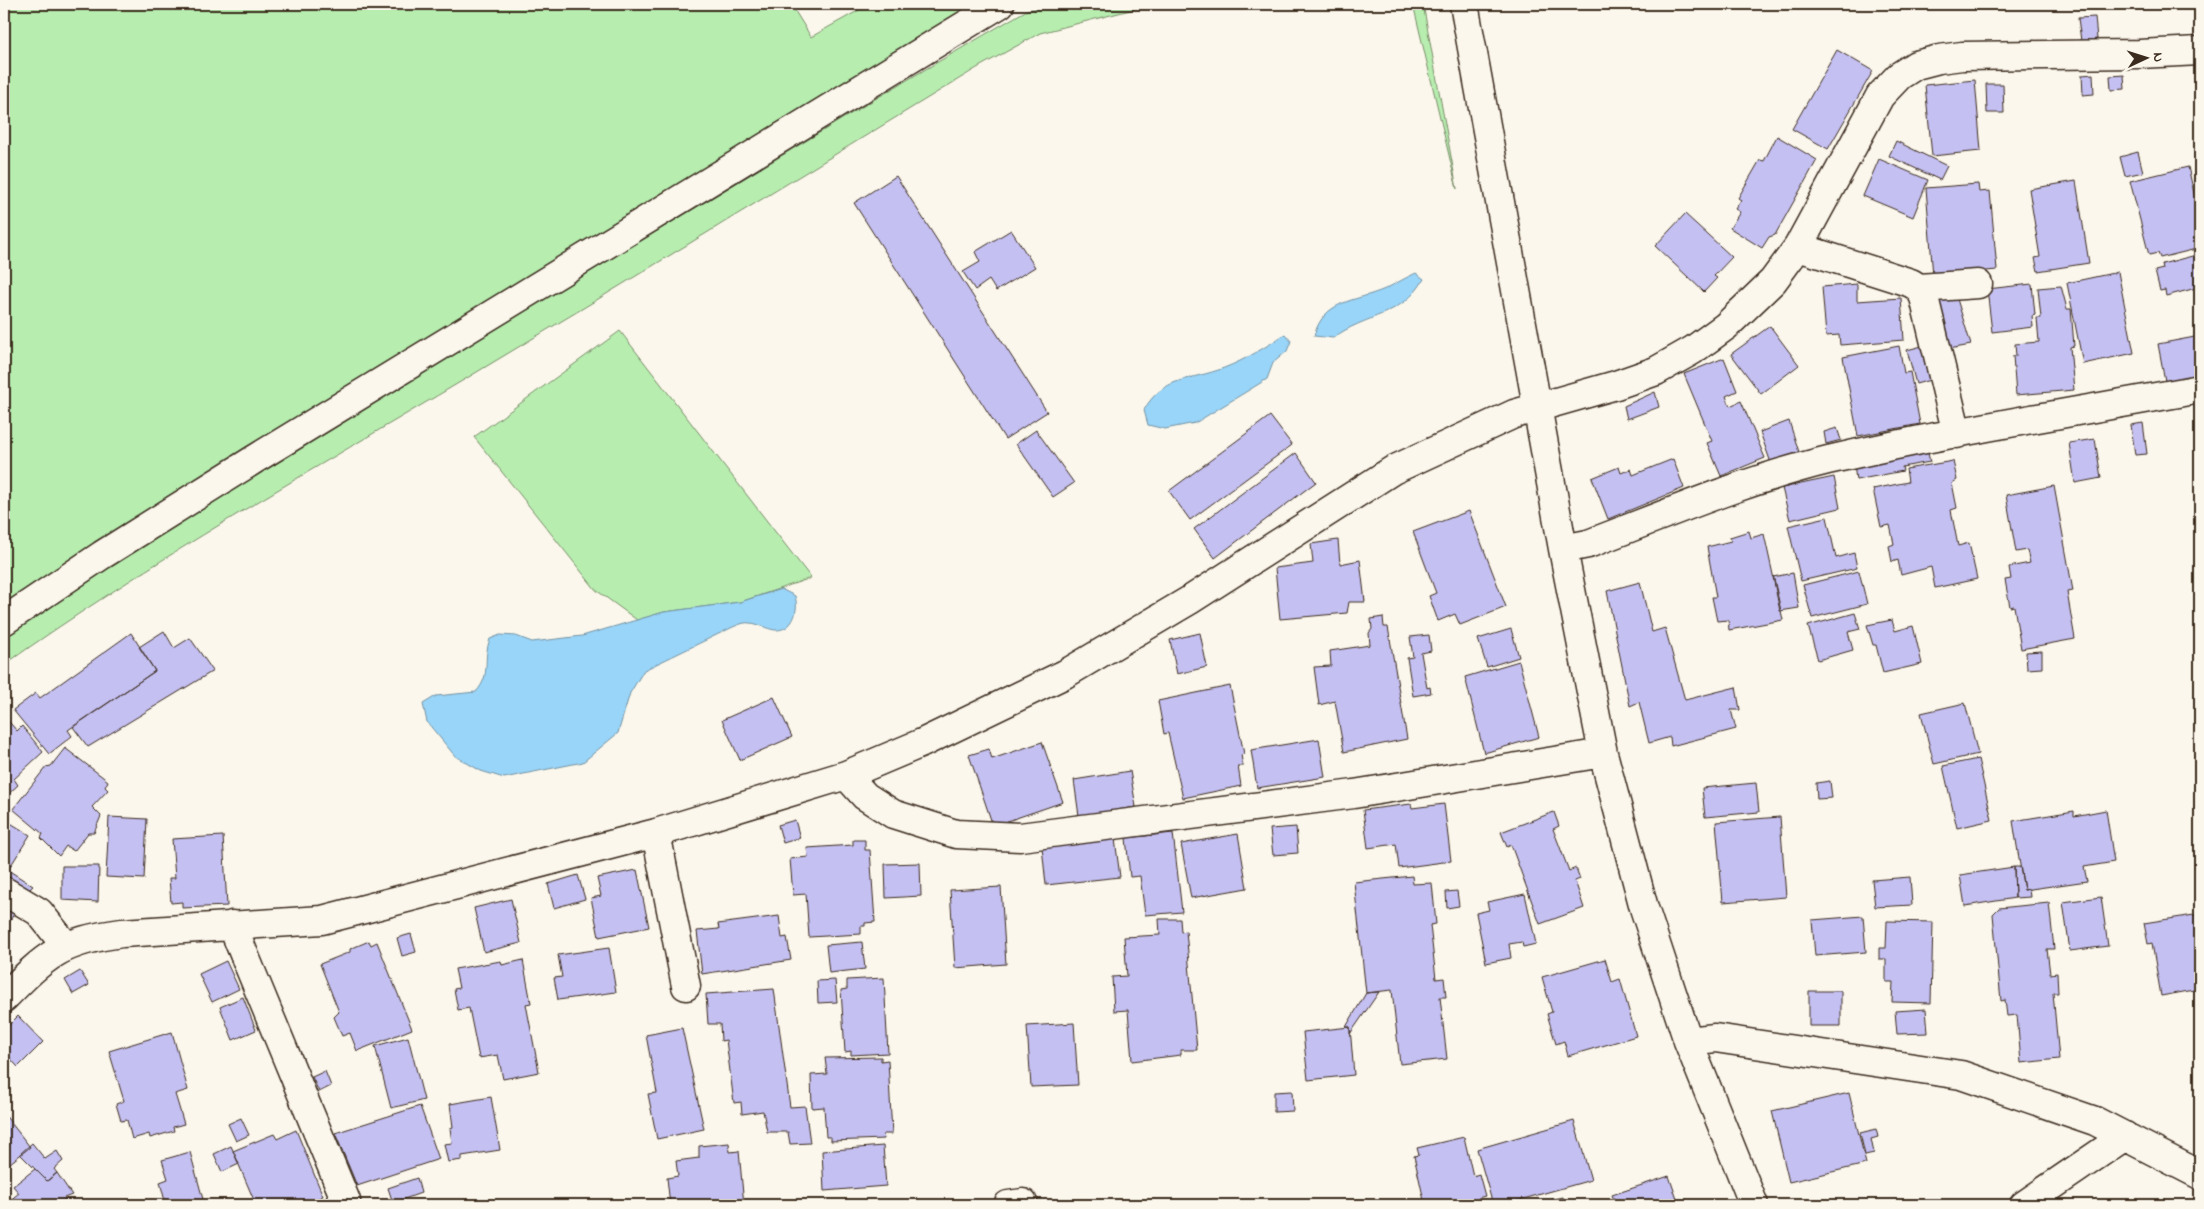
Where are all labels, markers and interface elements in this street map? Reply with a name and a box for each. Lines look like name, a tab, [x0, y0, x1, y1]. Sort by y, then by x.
north arrow	[2122, 32, 2172, 82]
text: N	[2147, 52, 2168, 63]

